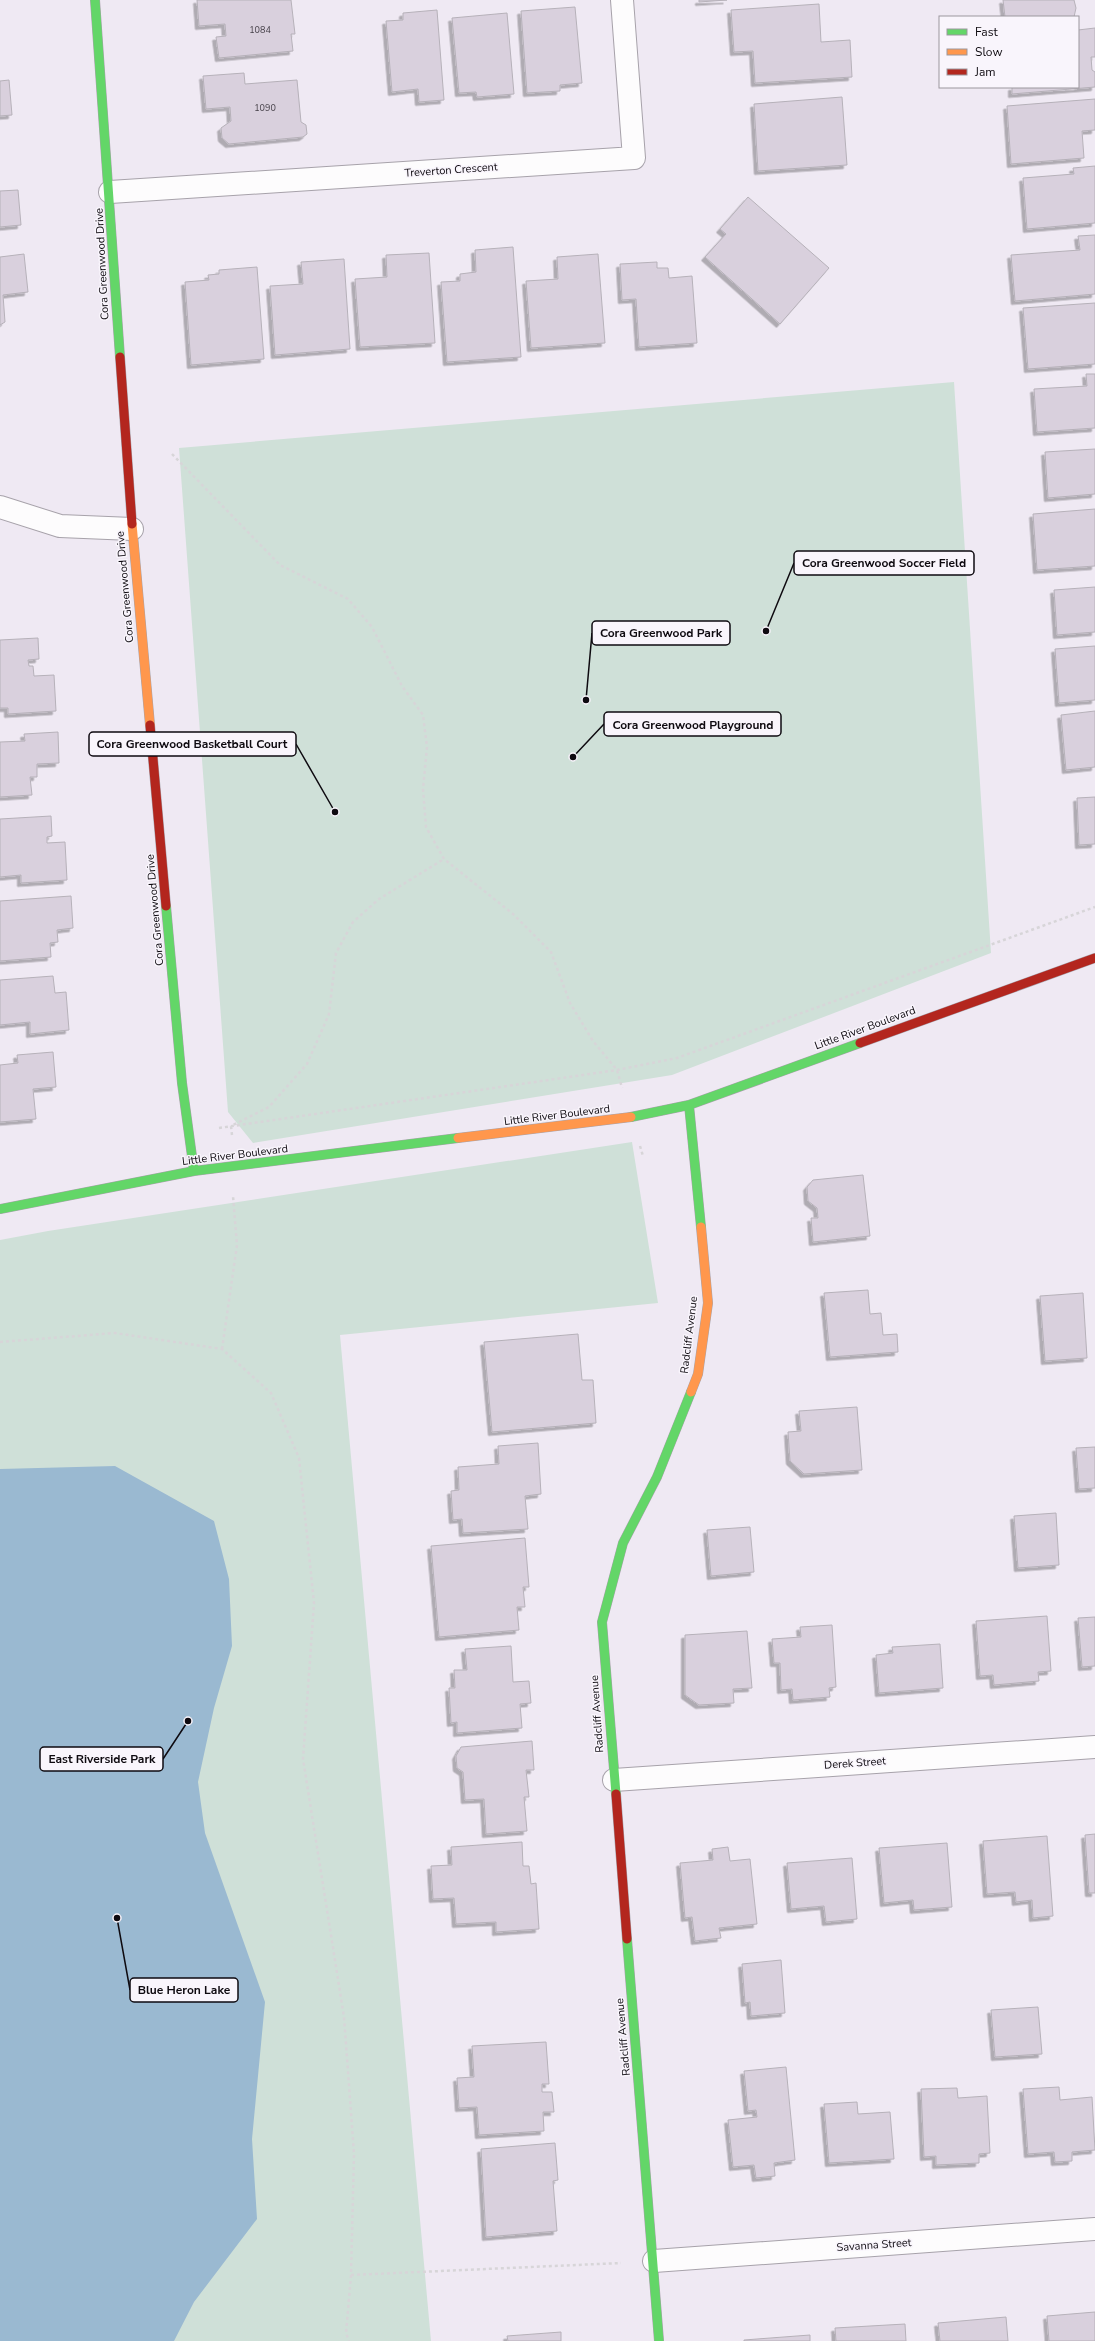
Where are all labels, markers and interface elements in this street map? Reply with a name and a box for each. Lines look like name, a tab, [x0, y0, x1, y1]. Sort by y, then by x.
legend	[939, 16, 1079, 88]
house number: 1084	[249, 24, 271, 36]
text: Fast	[975, 24, 998, 40]
text: Slow	[975, 44, 1003, 60]
text: Jam	[974, 64, 996, 80]
house number: 1090	[254, 102, 276, 114]
street label: Treverton Crescent	[404, 159, 498, 181]
street label: Cora Greenwood Drive	[92, 207, 112, 320]
street label: Cora Greenwood Drive	[113, 530, 137, 644]
callout: Cora Greenwood Soccer Field	[794, 551, 974, 575]
text: Cora Greenwood Soccer Field	[802, 555, 966, 571]
callout: Cora Greenwood Park	[592, 621, 730, 645]
text: Cora Greenwood Park	[600, 625, 723, 641]
callout: Cora Greenwood Playground	[604, 712, 781, 736]
text: Cora Greenwood Playground	[612, 717, 774, 733]
callout: Cora Greenwood Basketball Court	[89, 732, 296, 756]
text: Cora Greenwood Basketball Court	[97, 736, 288, 752]
street label: Cora Greenwood Drive	[143, 853, 167, 967]
street label: Little River Boulevard	[812, 1003, 918, 1053]
street label: Little River Boulevard	[503, 1101, 611, 1129]
street label: Little River Boulevard	[181, 1141, 289, 1169]
street label: Radcliff Avenue	[677, 1295, 701, 1375]
street label: Radcliff Avenue	[587, 1674, 607, 1753]
callout: East Riverside Park	[40, 1747, 163, 1771]
text: East Riverside Park	[48, 1751, 156, 1767]
street label: Derek Street	[824, 1753, 887, 1773]
callout: Blue Heron Lake	[130, 1978, 238, 2002]
text: Blue Heron Lake	[138, 1982, 231, 1998]
street label: Radcliff Avenue	[612, 1997, 634, 2076]
street label: Savanna Street	[836, 2235, 912, 2255]

